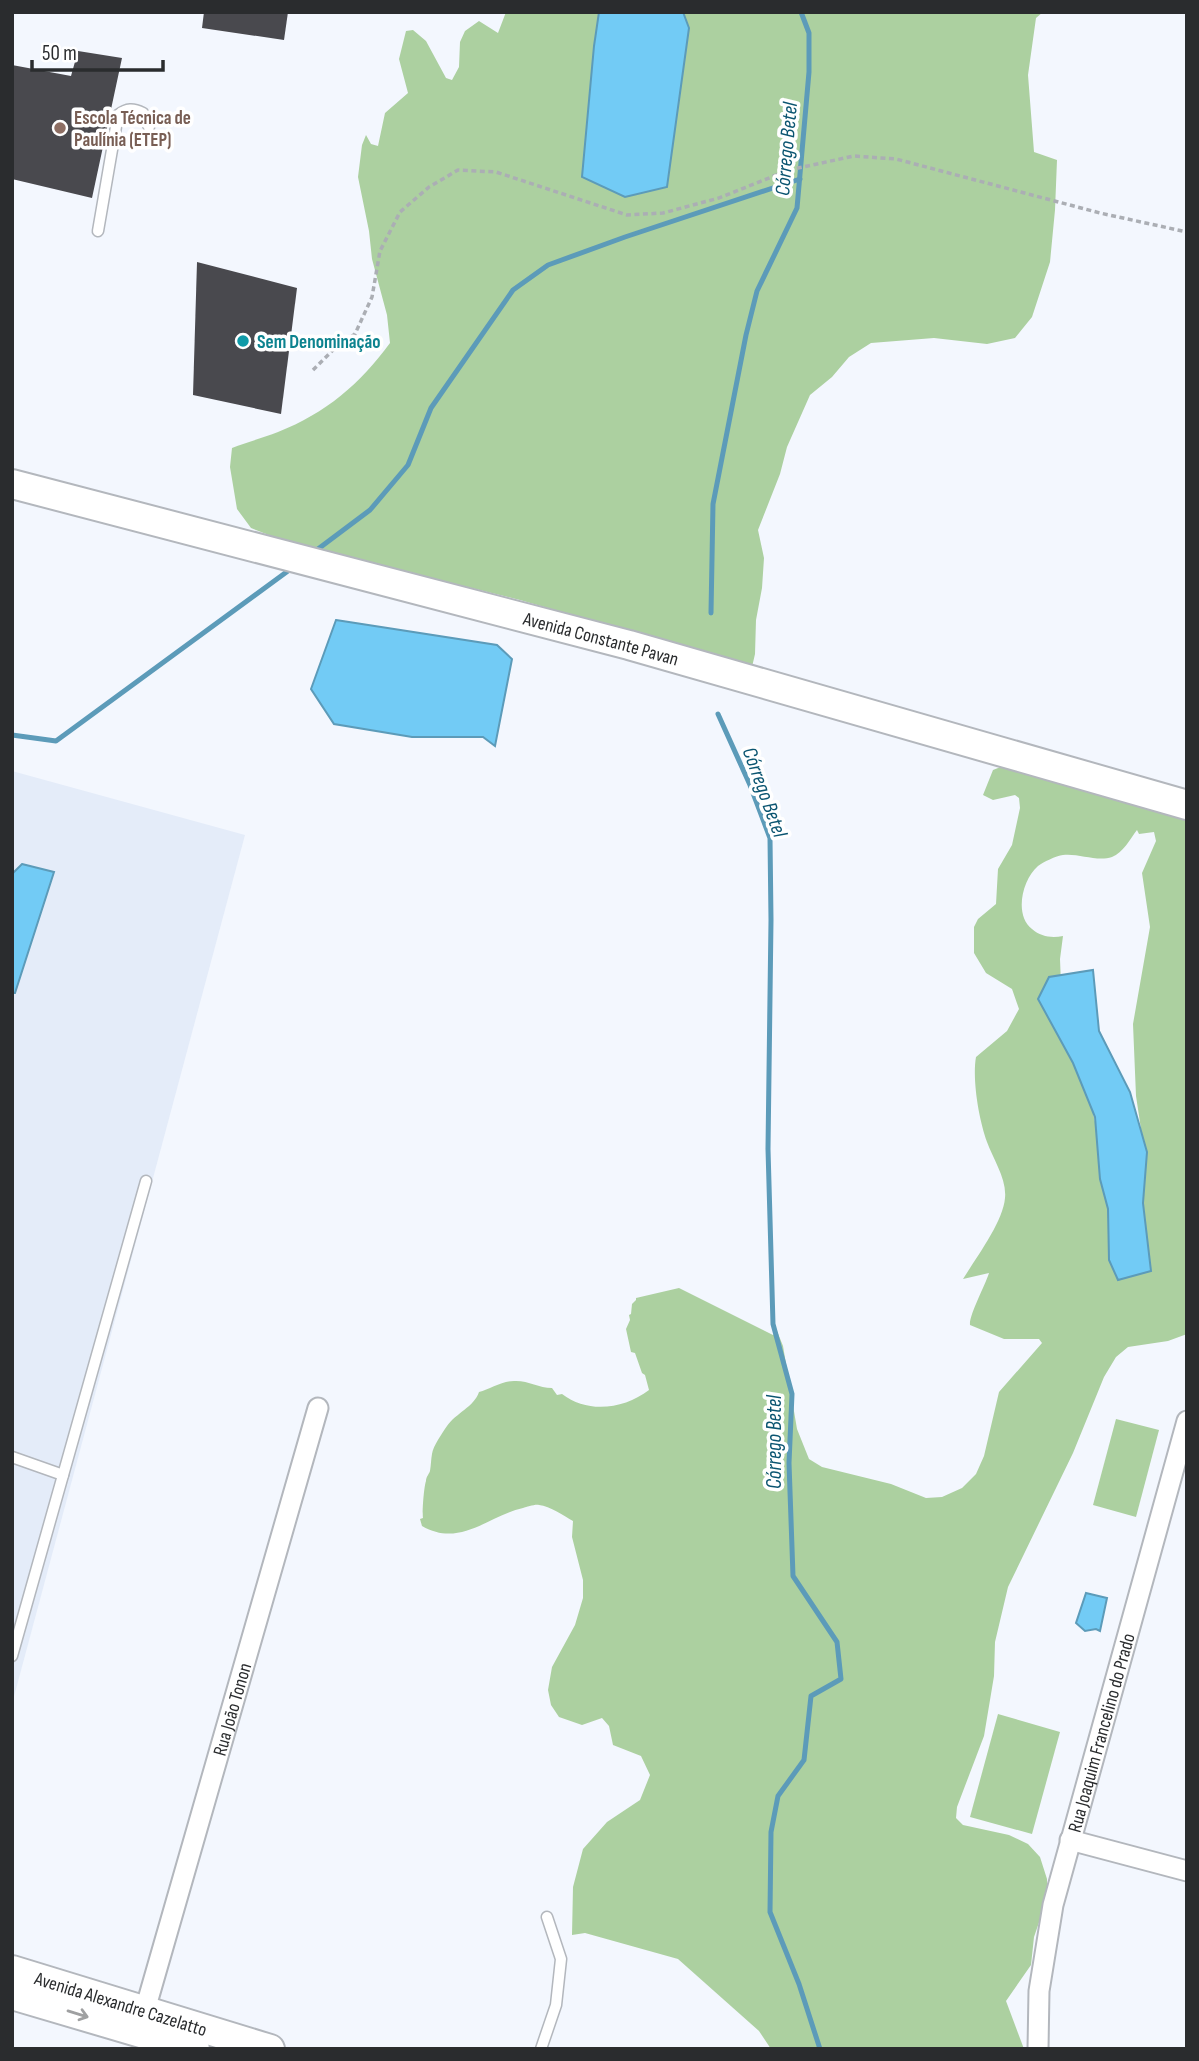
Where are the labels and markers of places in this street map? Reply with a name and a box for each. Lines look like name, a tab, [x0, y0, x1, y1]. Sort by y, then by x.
place label: Escola Técnica de Paulínia (ETEP)	[74, 107, 191, 152]
marker: Escola Técnica de Paulínia (ETEP)	[52, 120, 68, 136]
place label: Sem Denominação	[257, 331, 381, 354]
marker: Sem Denominação	[235, 333, 251, 349]

